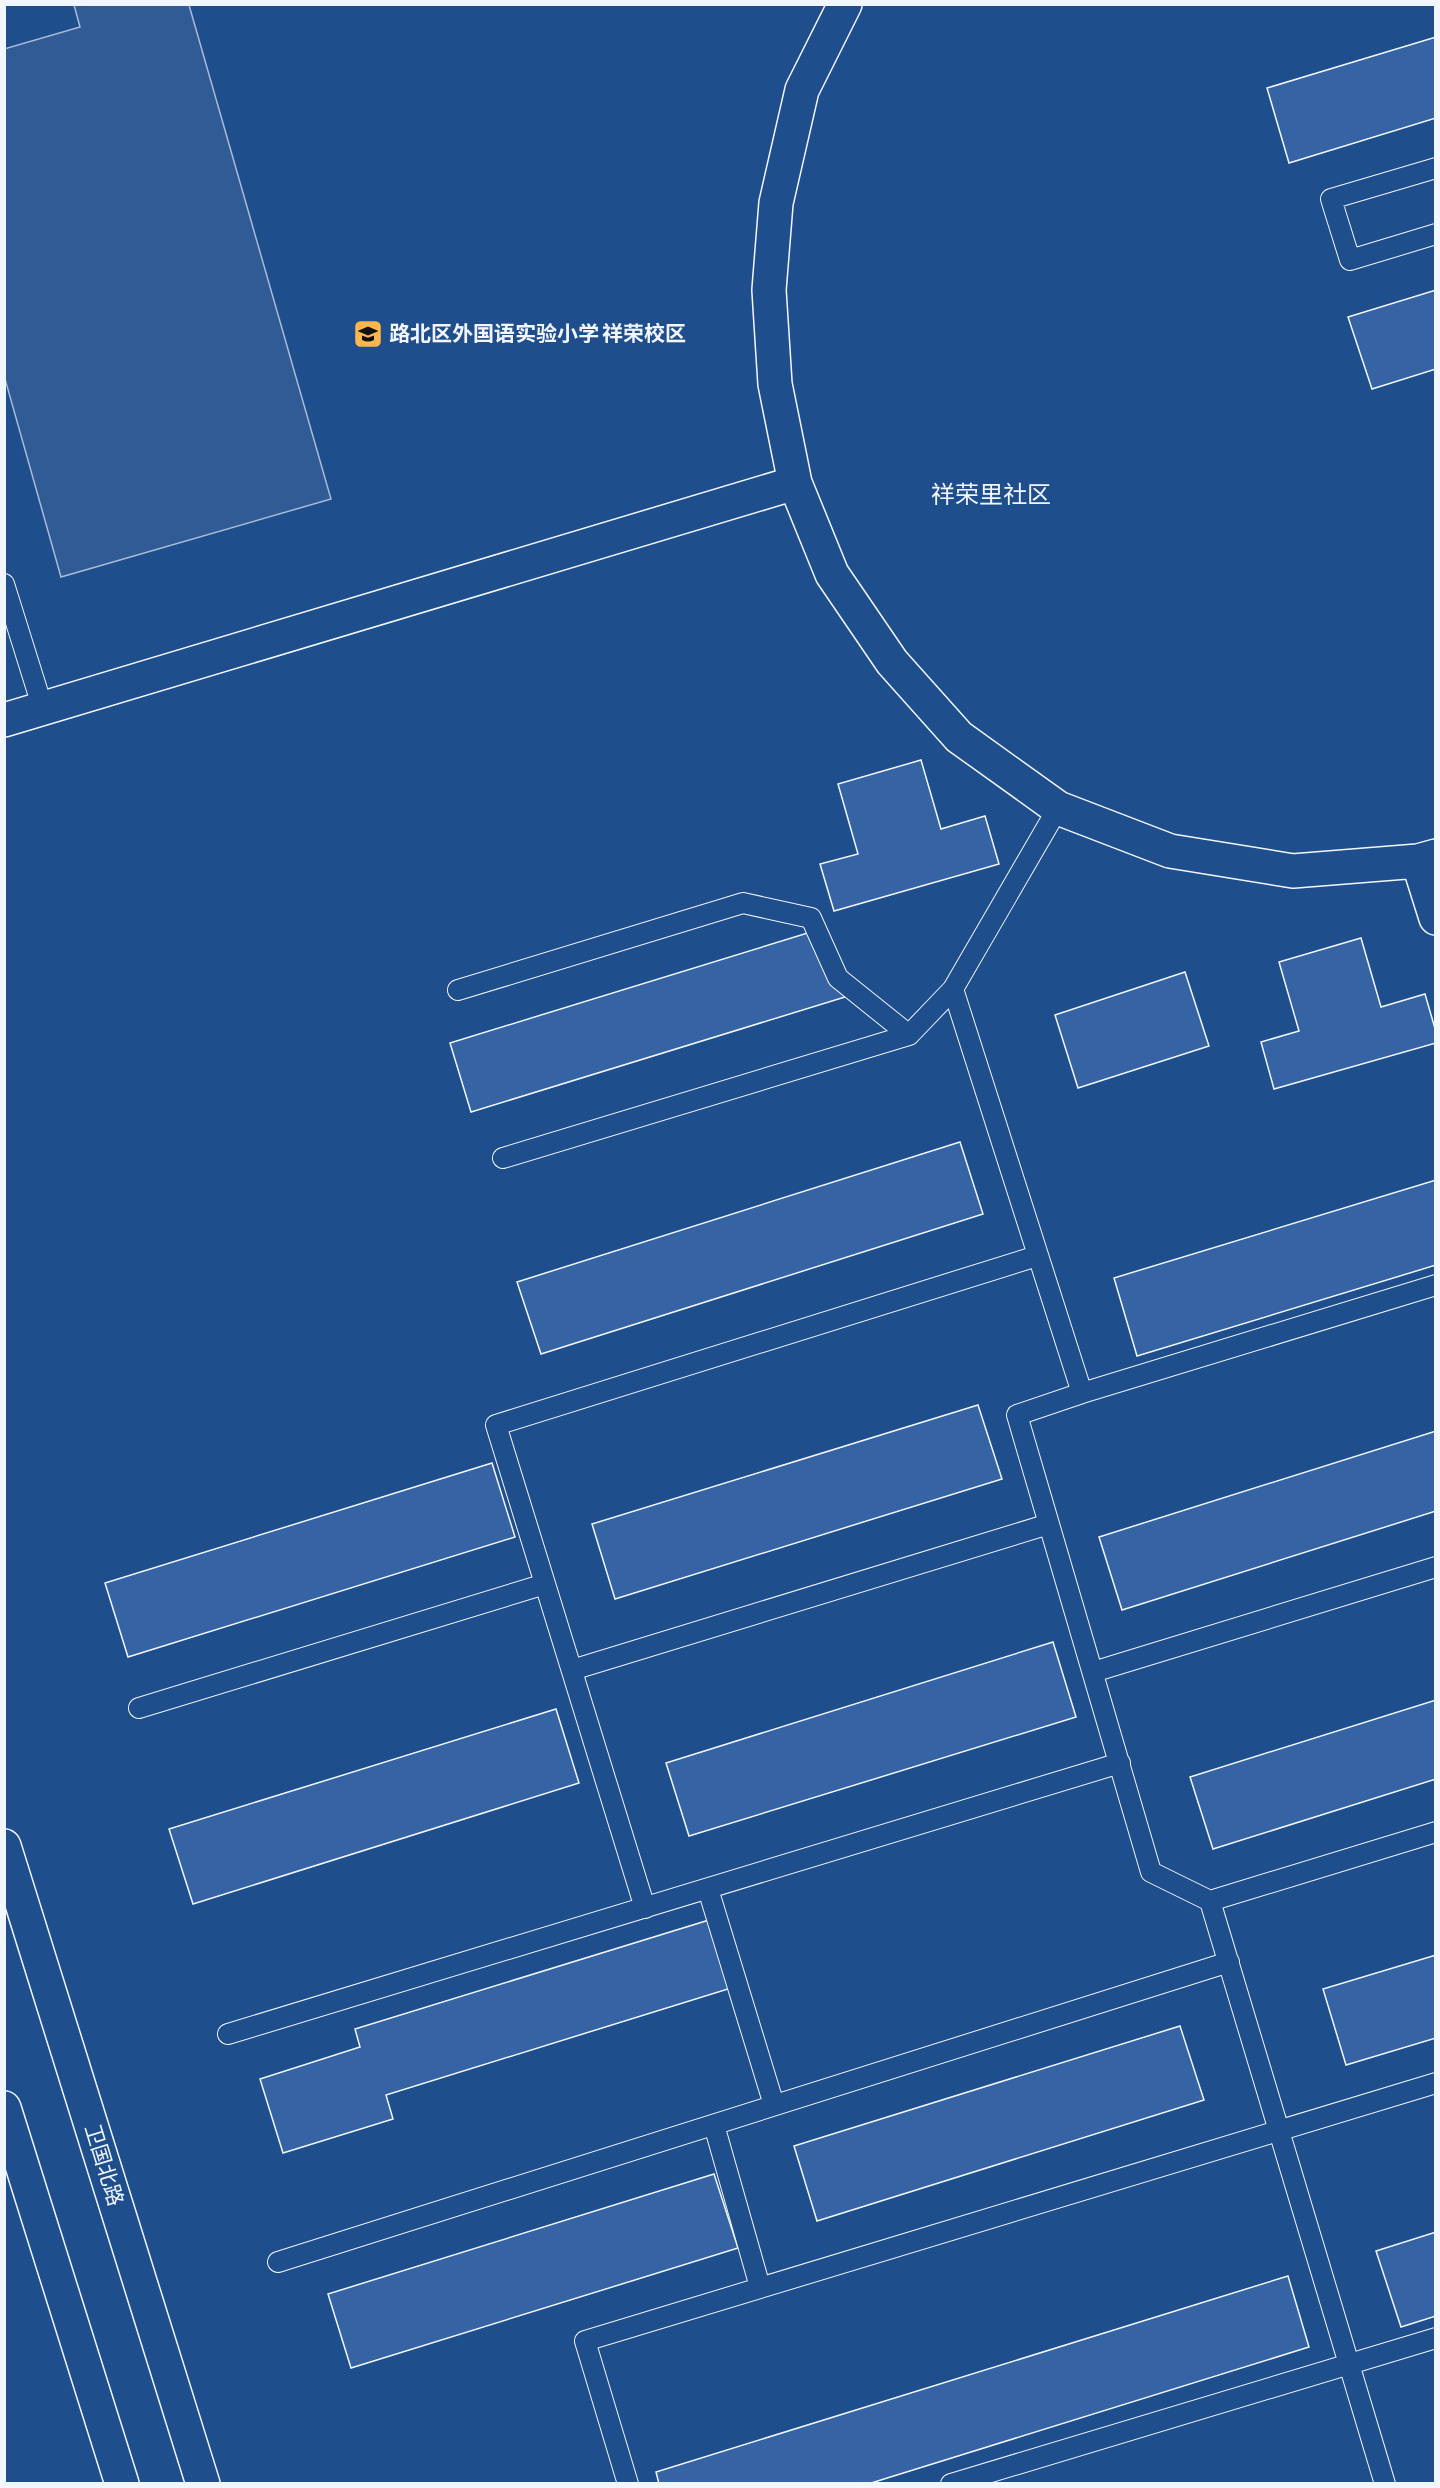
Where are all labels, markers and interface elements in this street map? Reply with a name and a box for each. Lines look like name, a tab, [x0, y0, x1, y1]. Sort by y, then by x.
school or university icon: 路北区外国语实验小学 祥荣校区	[352, 318, 384, 350]
place label: 路北区外国语实验小学 祥荣校区	[389, 321, 686, 345]
district label: 祥荣里社区	[931, 481, 1051, 508]
street label: 卫国北路	[81, 2121, 129, 2208]

